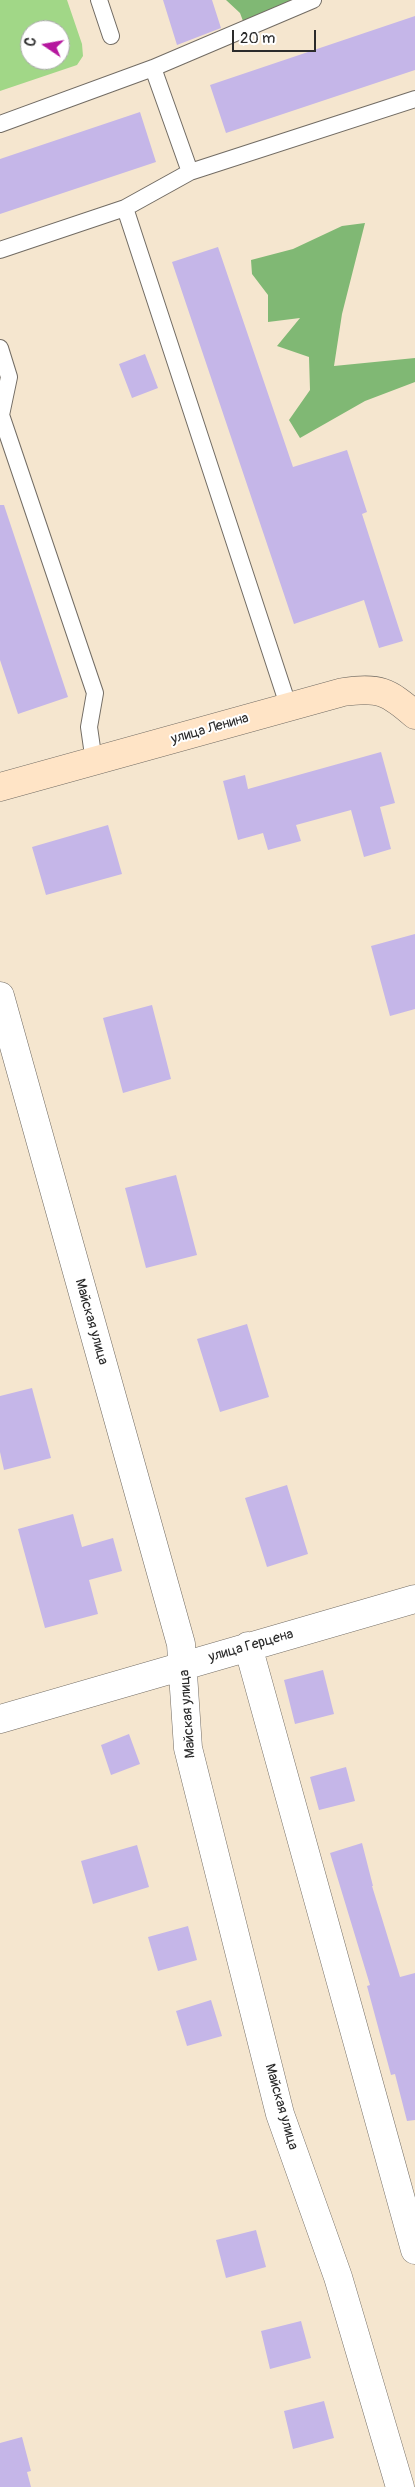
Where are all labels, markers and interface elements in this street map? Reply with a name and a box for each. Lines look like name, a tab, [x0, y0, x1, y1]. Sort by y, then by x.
north arrow	[20, 20, 70, 70]
scale bar	[235, 20, 319, 52]
text: 20 m	[240, 29, 275, 48]
text: С	[22, 36, 40, 48]
street label: улица Ленина	[169, 710, 251, 748]
street label: Майская улица	[71, 1277, 111, 1367]
street label: улица Герцена	[207, 1626, 295, 1666]
street label: Майская улица	[177, 1669, 199, 1759]
street label: Майская улица	[261, 2062, 301, 2152]

